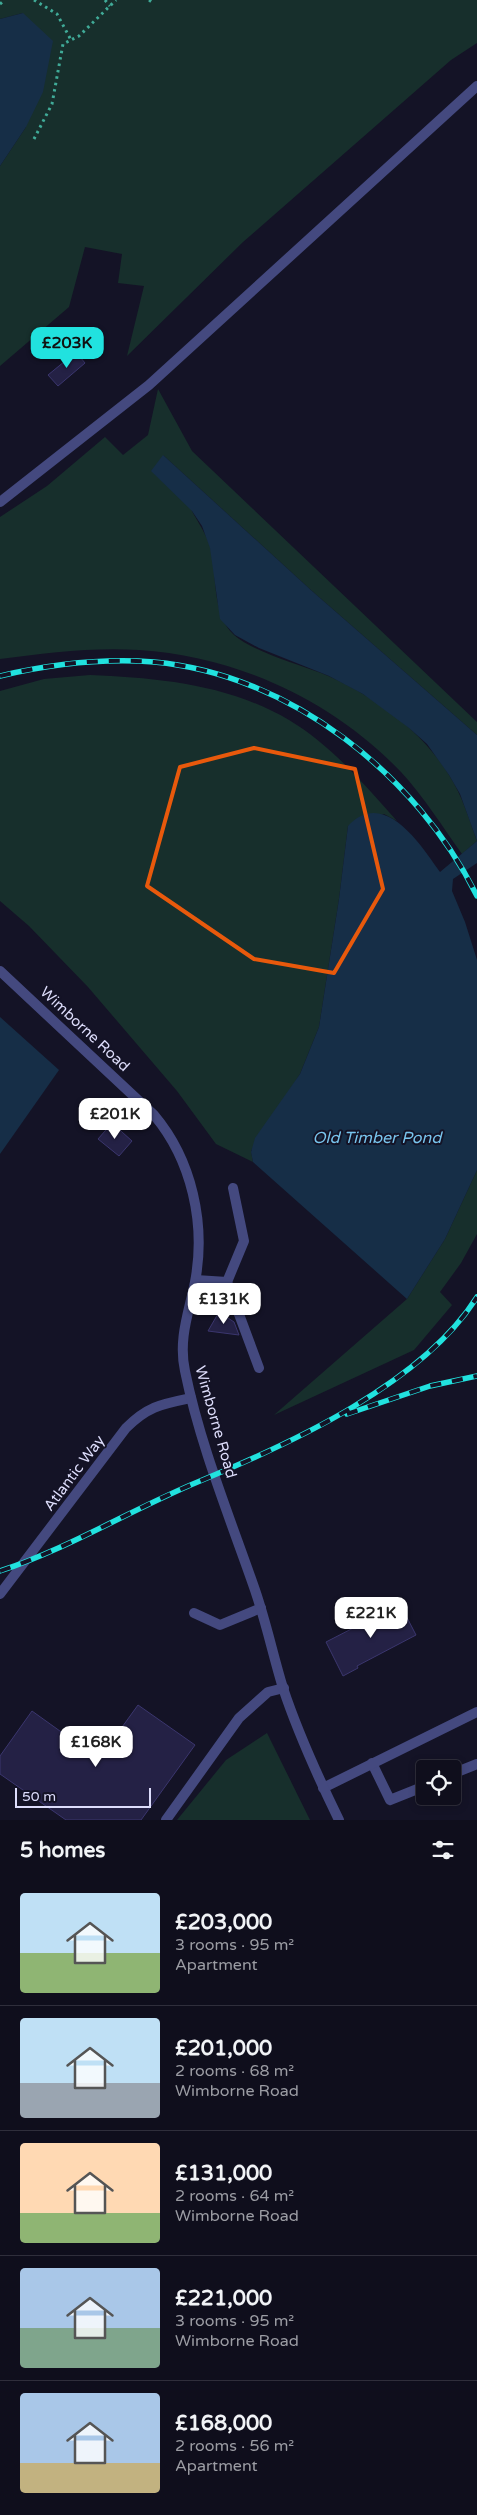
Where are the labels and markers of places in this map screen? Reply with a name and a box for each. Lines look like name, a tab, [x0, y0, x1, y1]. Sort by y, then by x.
pin: £203K	[32, 326, 102, 369]
pin: £201K	[80, 1098, 150, 1140]
pin: £131K	[189, 1282, 259, 1325]
pin: £221K	[336, 1596, 406, 1639]
pin: £168K	[61, 1726, 131, 1768]

